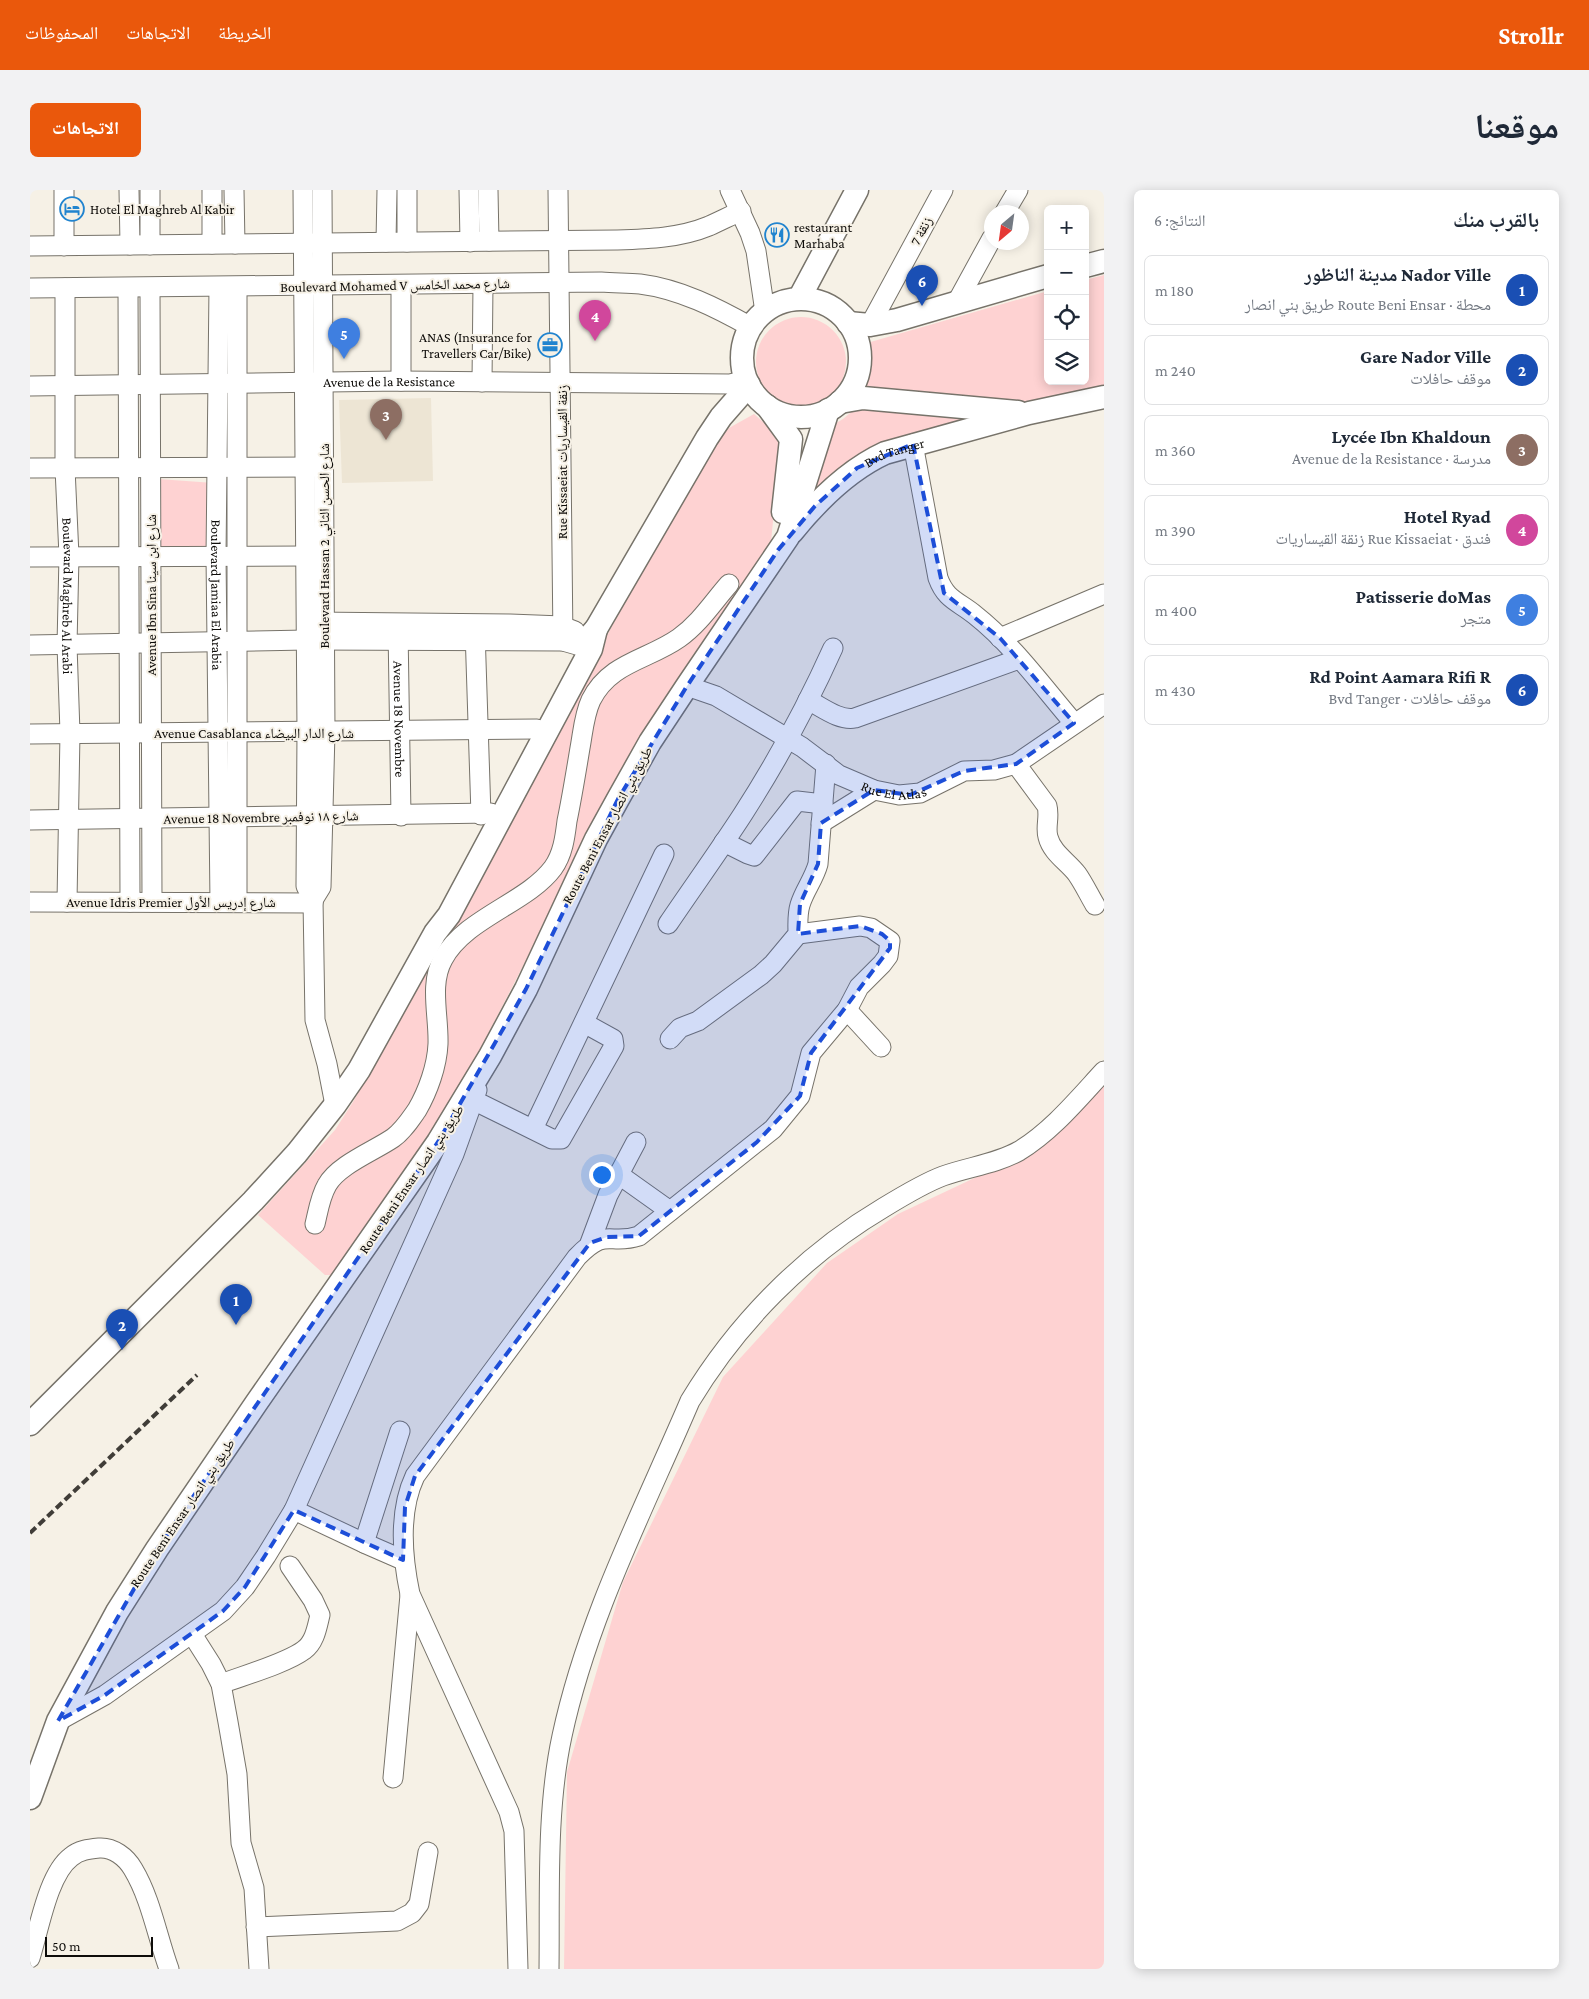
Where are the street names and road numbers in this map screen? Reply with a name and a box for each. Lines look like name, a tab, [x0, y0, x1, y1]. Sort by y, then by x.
street label: زنقة 7	[907, 214, 936, 249]
street label: Boulevard Mohamed V شارع محمد الخامس	[280, 275, 510, 297]
street label: Avenue de la Resistance	[323, 373, 455, 390]
street label: Rue Kissaeiat زنقة القيساريات	[554, 385, 571, 539]
street label: Bvd Tanger	[861, 434, 926, 471]
street label: Boulevard Hassan 2 شارع الحسن الثاني	[316, 443, 336, 649]
street label: Avenue Ibn Sina شارع ابن سينا	[143, 514, 161, 676]
street label: Boulevard Maghreb Al Arabi	[59, 517, 77, 675]
street label: Boulevard Jamiaa El Arabia	[208, 519, 225, 671]
street label: Avenue 18 Novembre	[391, 661, 408, 777]
street label: Avenue Casablanca شارع الدار البيضاء	[154, 725, 354, 743]
street label: Route Beni Ensar طريق بني انصار	[559, 743, 659, 908]
street label: Rue El Atlas	[859, 777, 929, 803]
street label: Avenue 18 Novembre شارع ١٨ نوفمبر	[163, 807, 359, 829]
street label: Avenue Idris Premier شارع إدريس الأول	[66, 894, 276, 912]
street label: Route Beni Ensar طريق بني انصار	[355, 1102, 470, 1258]
street label: Route Beni Ensar طريق بني انصار	[126, 1436, 241, 1592]

